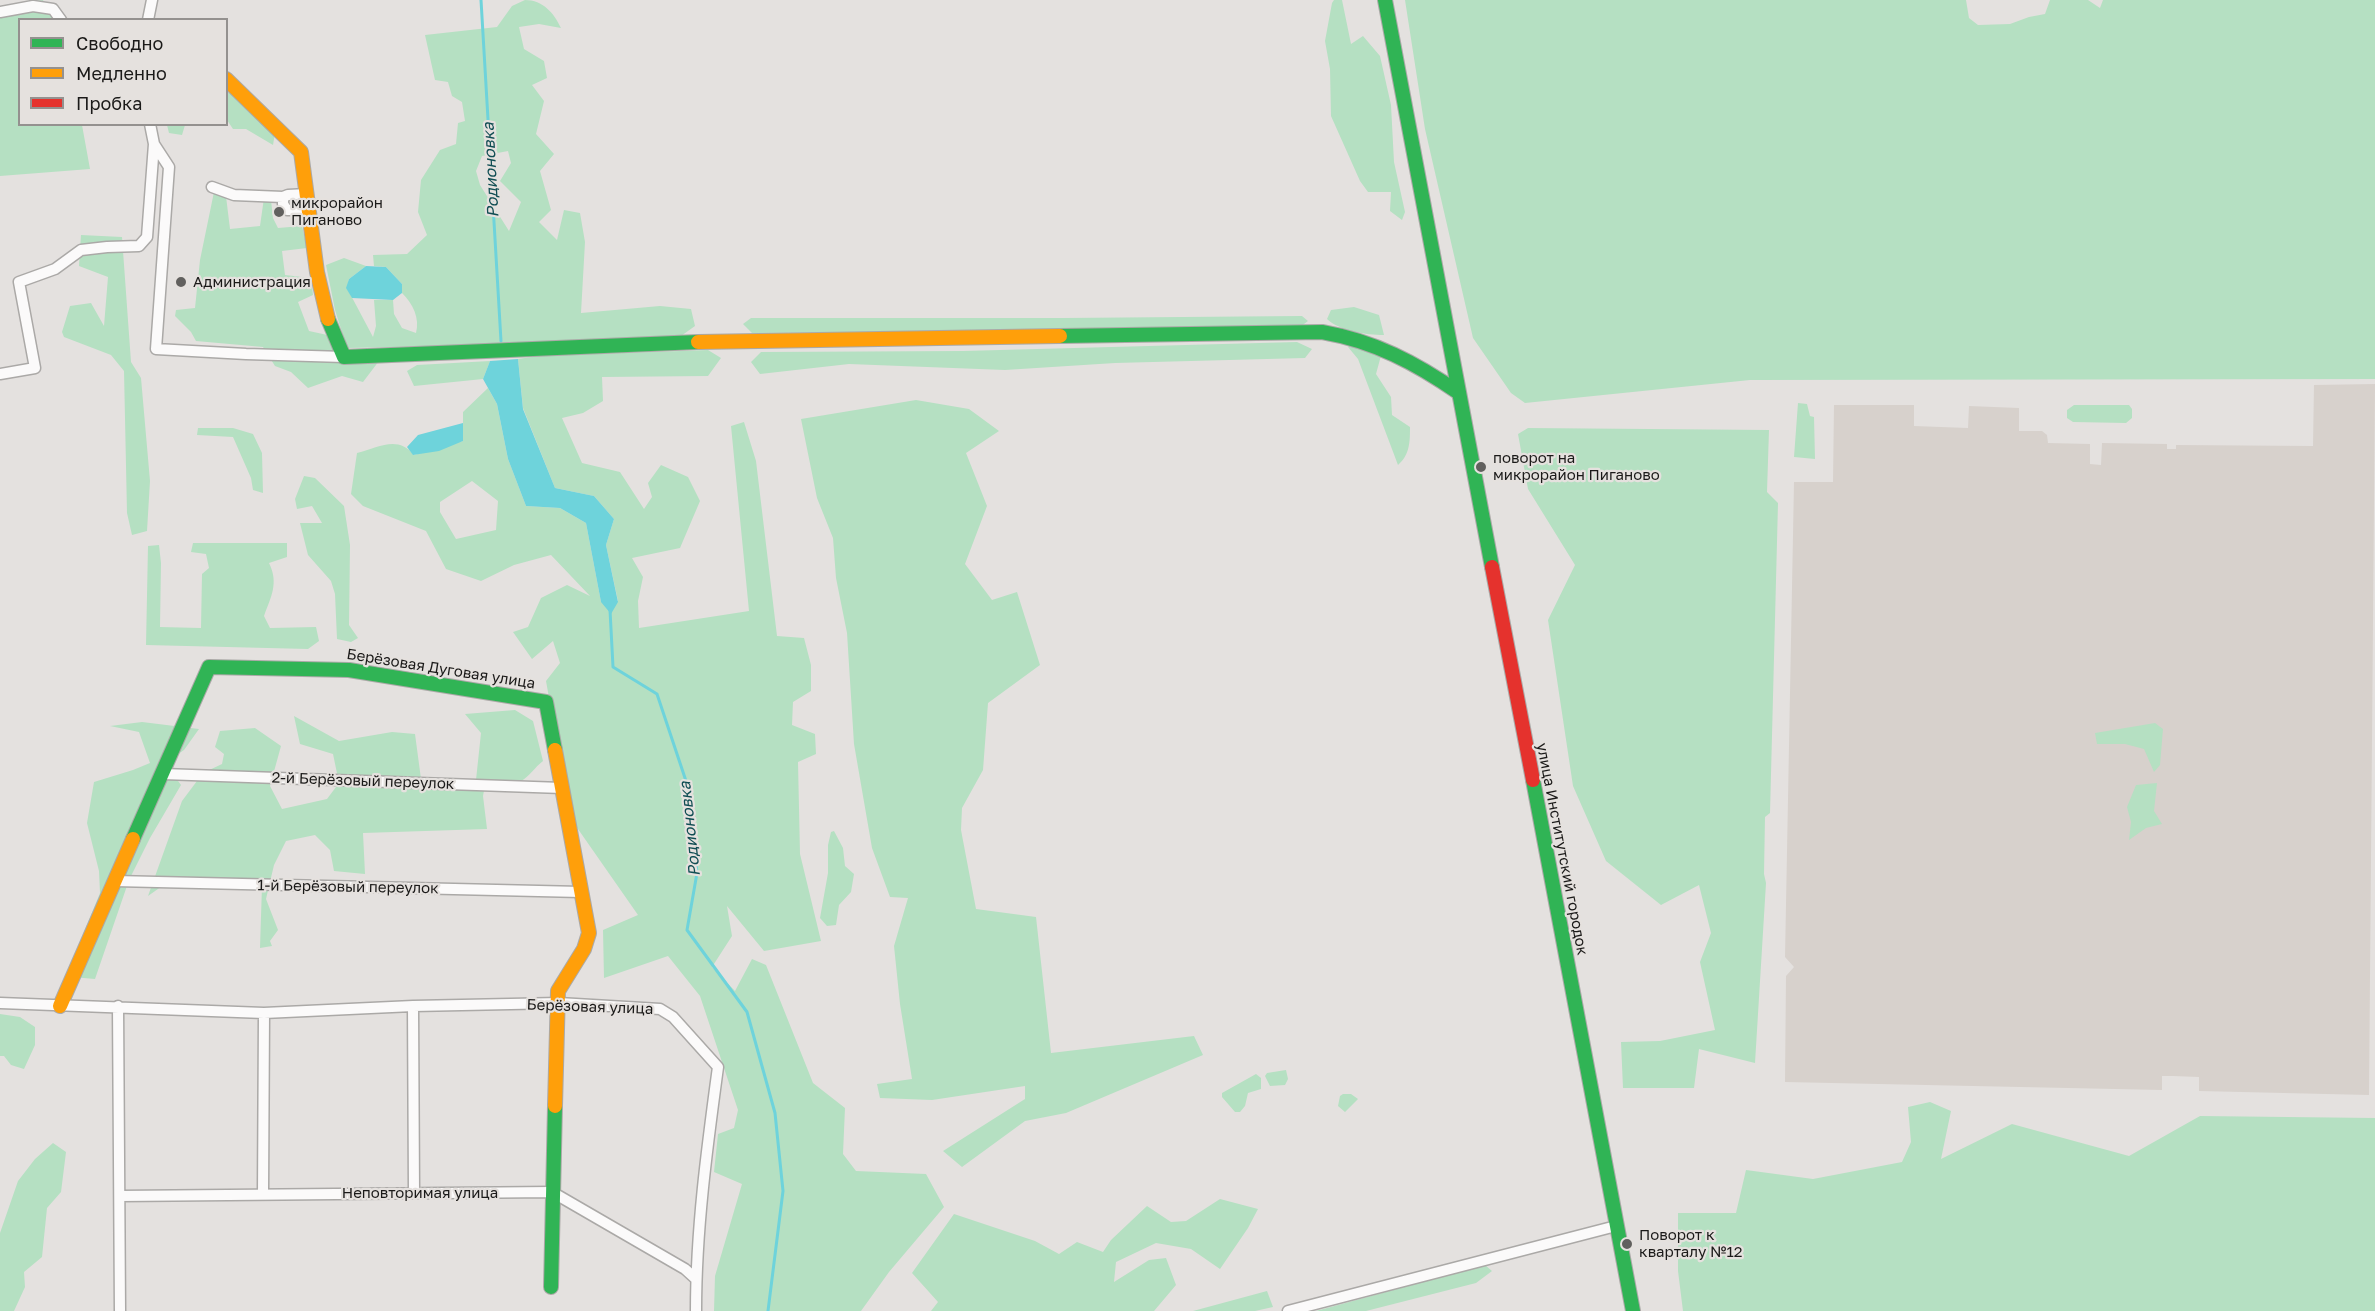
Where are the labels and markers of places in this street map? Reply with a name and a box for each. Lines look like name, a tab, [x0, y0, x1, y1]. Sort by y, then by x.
place label: микрорайон Пиганово	[291, 194, 383, 229]
marker: микрорайон Пиганово	[272, 205, 286, 219]
place label: Администрация	[193, 273, 311, 291]
marker: Администрация	[174, 275, 188, 289]
place label: поворот на микрорайон Пиганово	[1493, 449, 1660, 484]
marker: поворот на микрорайон Пиганово	[1474, 460, 1488, 474]
place label: Поворот к кварталу №12	[1639, 1226, 1742, 1261]
marker: Поворот к кварталу №12	[1620, 1237, 1634, 1251]

